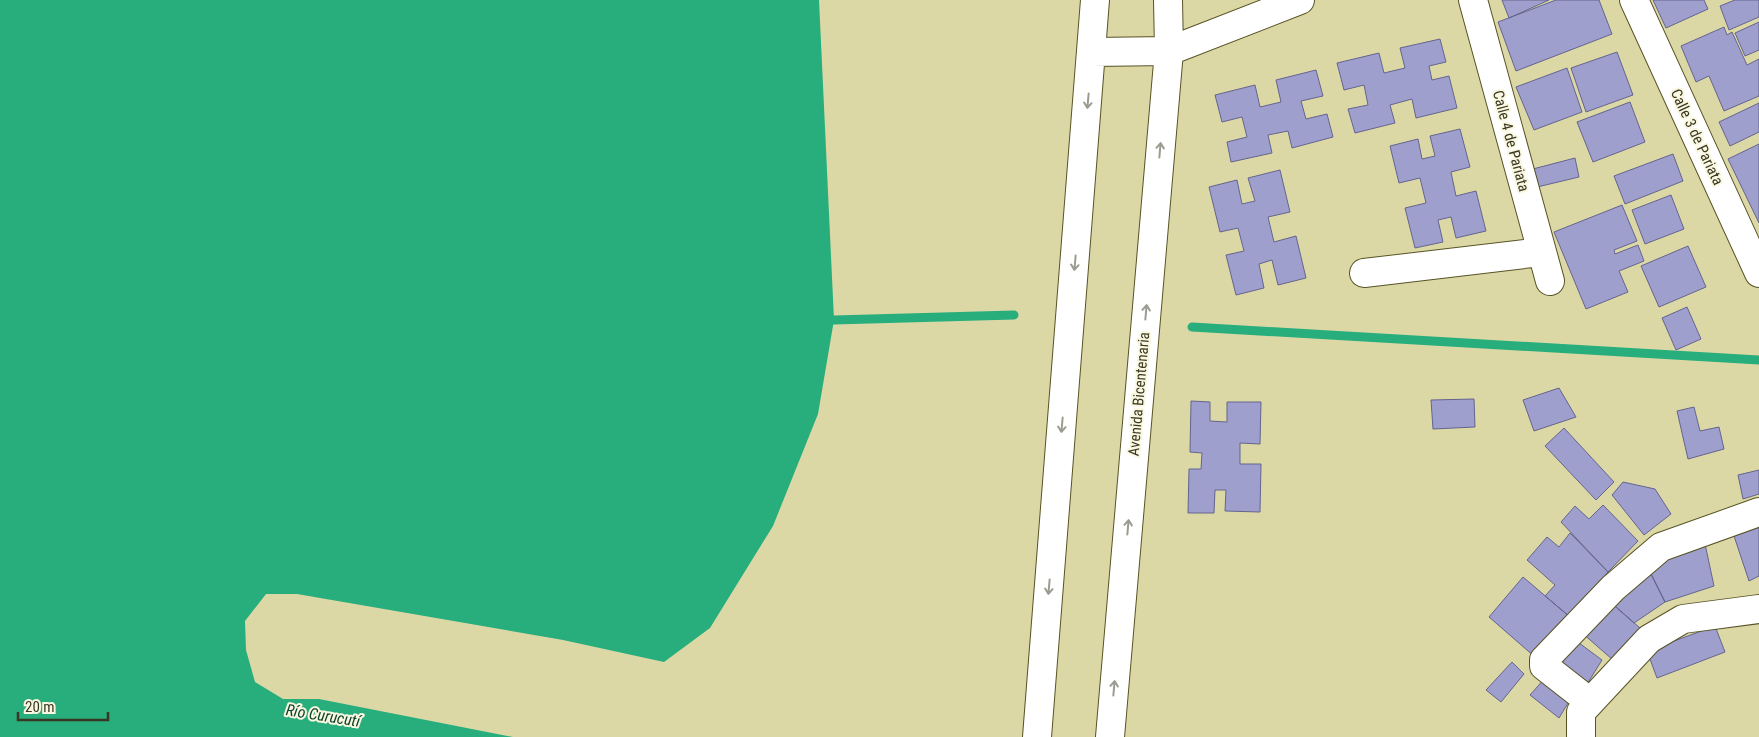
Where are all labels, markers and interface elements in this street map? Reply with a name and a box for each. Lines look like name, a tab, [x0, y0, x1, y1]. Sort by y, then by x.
street label: Calle 3 de Pariata	[1667, 86, 1727, 188]
street label: Calle 4 de Pariata	[1489, 88, 1533, 194]
one-way arrow	[1083, 92, 1093, 108]
one-way arrow	[1156, 143, 1165, 159]
one-way arrow	[1070, 254, 1080, 270]
one-way arrow	[1142, 305, 1151, 321]
street label: Avenida Bicentenaria	[1125, 331, 1153, 457]
one-way arrow	[1057, 416, 1067, 432]
one-way arrow	[1123, 519, 1133, 535]
one-way arrow	[1045, 578, 1054, 594]
one-way arrow	[1109, 681, 1119, 697]
scale bar	[18, 690, 108, 722]
text: 20 m	[25, 698, 55, 716]
water label: Río Curucutí	[285, 700, 364, 731]

